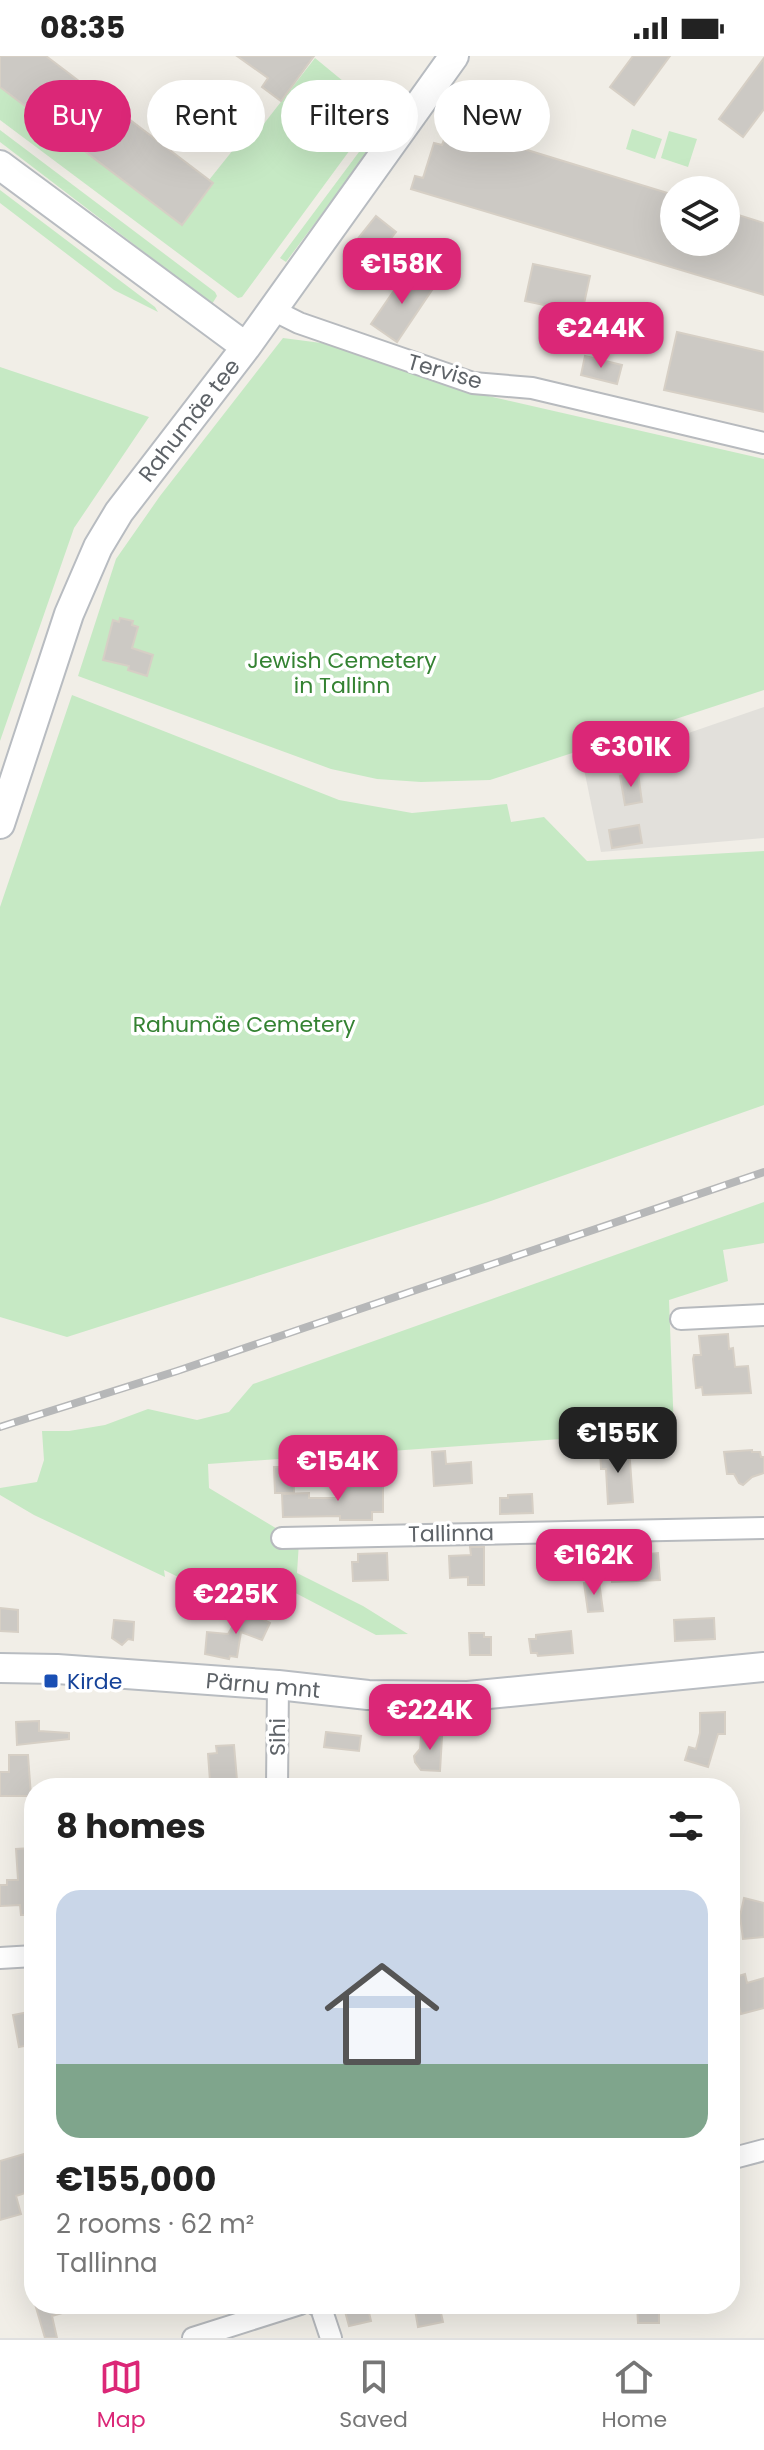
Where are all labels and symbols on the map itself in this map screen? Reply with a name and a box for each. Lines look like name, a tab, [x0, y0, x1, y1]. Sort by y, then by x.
pin: €158K	[346, 238, 458, 306]
pin: €244K	[545, 302, 657, 370]
street label: Tervise	[404, 346, 486, 397]
street label: Rahumäe tee	[131, 352, 247, 488]
park label: Jewish Cemetery in Tallinn	[247, 645, 437, 701]
pin: €301K	[575, 721, 687, 789]
park label: Rahumäe Cemetery	[133, 1009, 356, 1040]
pin: €155K	[562, 1407, 674, 1475]
pin: €154K	[282, 1435, 394, 1503]
street label: Tallinna	[408, 1517, 494, 1550]
pin: €162K	[538, 1529, 650, 1597]
pin: €225K	[180, 1568, 292, 1636]
street label: Pärnu mnt	[205, 1665, 321, 1706]
place label: Kirde	[67, 1666, 122, 1697]
marker: Kirde	[42, 1672, 60, 1690]
pin: €224K	[374, 1684, 486, 1752]
street label: Sihi	[262, 1718, 293, 1756]

